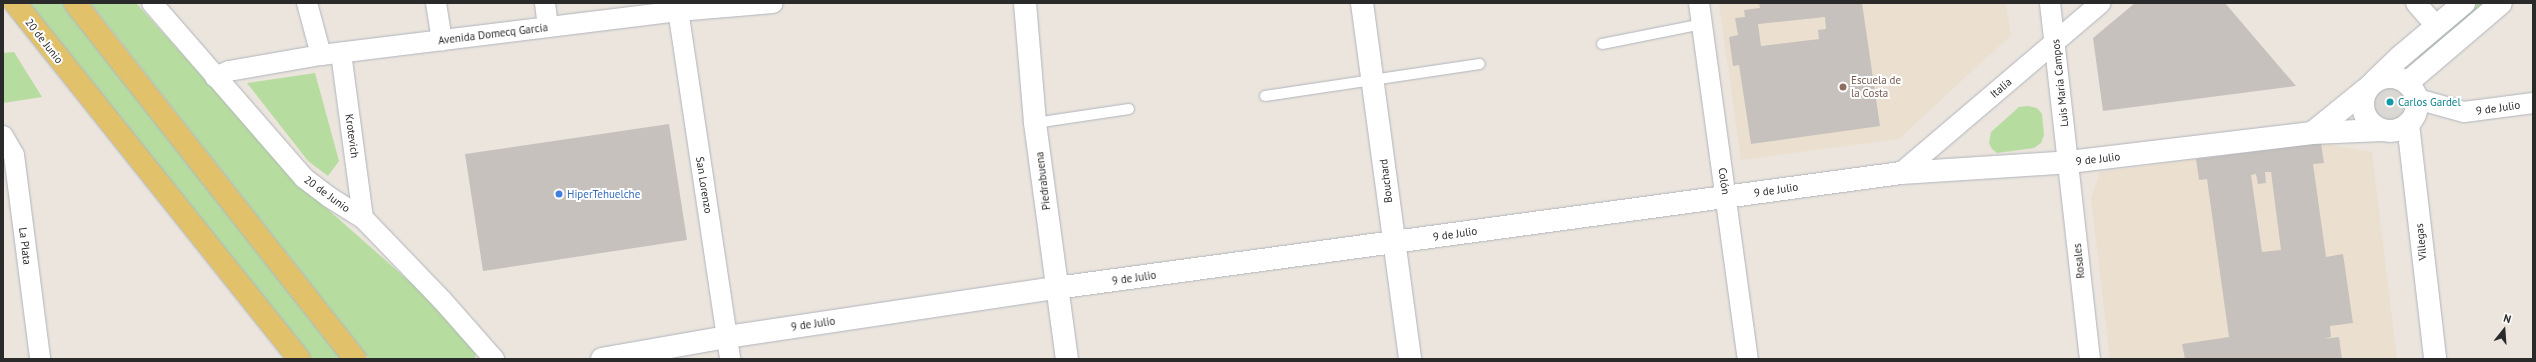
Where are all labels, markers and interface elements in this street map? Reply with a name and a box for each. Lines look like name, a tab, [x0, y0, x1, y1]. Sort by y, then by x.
street label: 20 de Junio	[22, 16, 66, 66]
street label: Avenida Domecq García	[437, 21, 549, 47]
street label: Luis María Campos	[2049, 38, 2071, 128]
place label: Escuela de la Costa	[1851, 74, 1901, 100]
street label: Italia	[1988, 75, 2014, 101]
marker: Escuela de la Costa	[1838, 82, 1848, 92]
place label: Carlos Gardel	[2398, 95, 2461, 109]
marker: Carlos Gardel	[2385, 97, 2395, 107]
street label: 9 de Julio	[2475, 98, 2521, 118]
street label: Krotevich	[342, 113, 362, 159]
street label: 9 de Julio	[2075, 150, 2121, 168]
street label: Piedrabuena	[1033, 151, 1053, 211]
street label: San Lorenzo	[693, 156, 715, 214]
street label: Bouchard	[1377, 158, 1395, 204]
street label: Colón	[1716, 167, 1732, 195]
street label: 20 de Junio	[302, 173, 352, 215]
street label: 9 de Julio	[1753, 180, 1799, 200]
place label: HiperTehuelche	[567, 187, 640, 201]
marker: HiperTehuelche	[554, 189, 564, 199]
street label: Villegas	[2412, 223, 2430, 261]
street label: 9 de Julio	[1432, 224, 1478, 244]
street label: La Plata	[16, 226, 34, 266]
street label: Rosales	[2071, 243, 2087, 279]
street label: 9 de Julio	[1111, 268, 1157, 288]
north arrow	[2484, 310, 2524, 350]
text: N	[2502, 311, 2513, 326]
street label: 9 de Julio	[790, 314, 836, 334]

